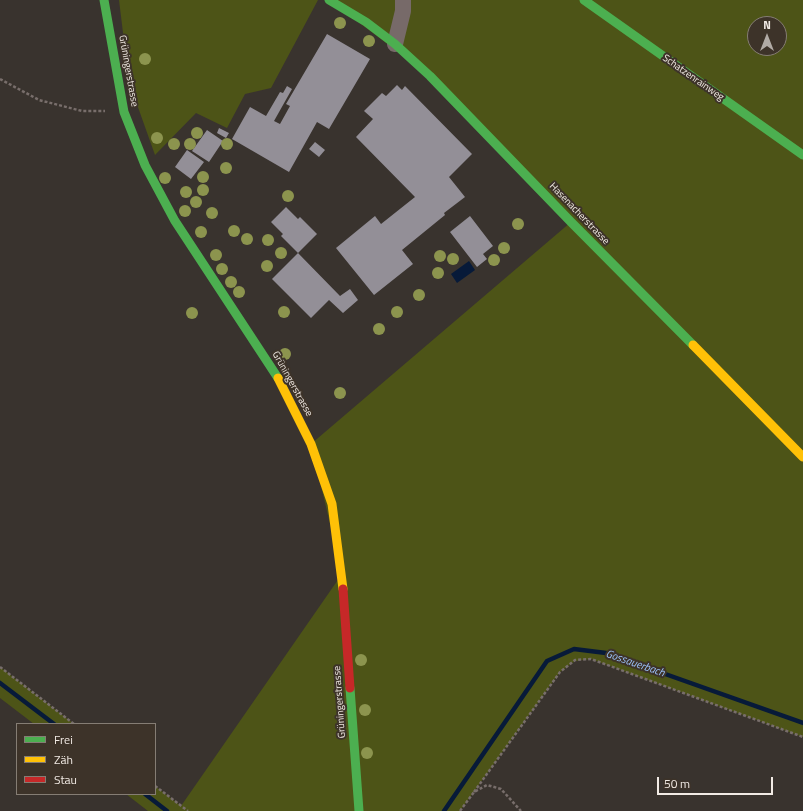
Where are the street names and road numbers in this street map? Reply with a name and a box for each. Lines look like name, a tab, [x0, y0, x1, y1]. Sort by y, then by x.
street label: Grüningerstrasse	[116, 34, 140, 108]
street label: Schatzenrainweg	[660, 52, 726, 104]
street label: Hasenacherstrasse	[547, 181, 611, 247]
street label: Grüningerstrasse	[269, 349, 315, 419]
street label: Grüningerstrasse	[331, 665, 349, 739]

